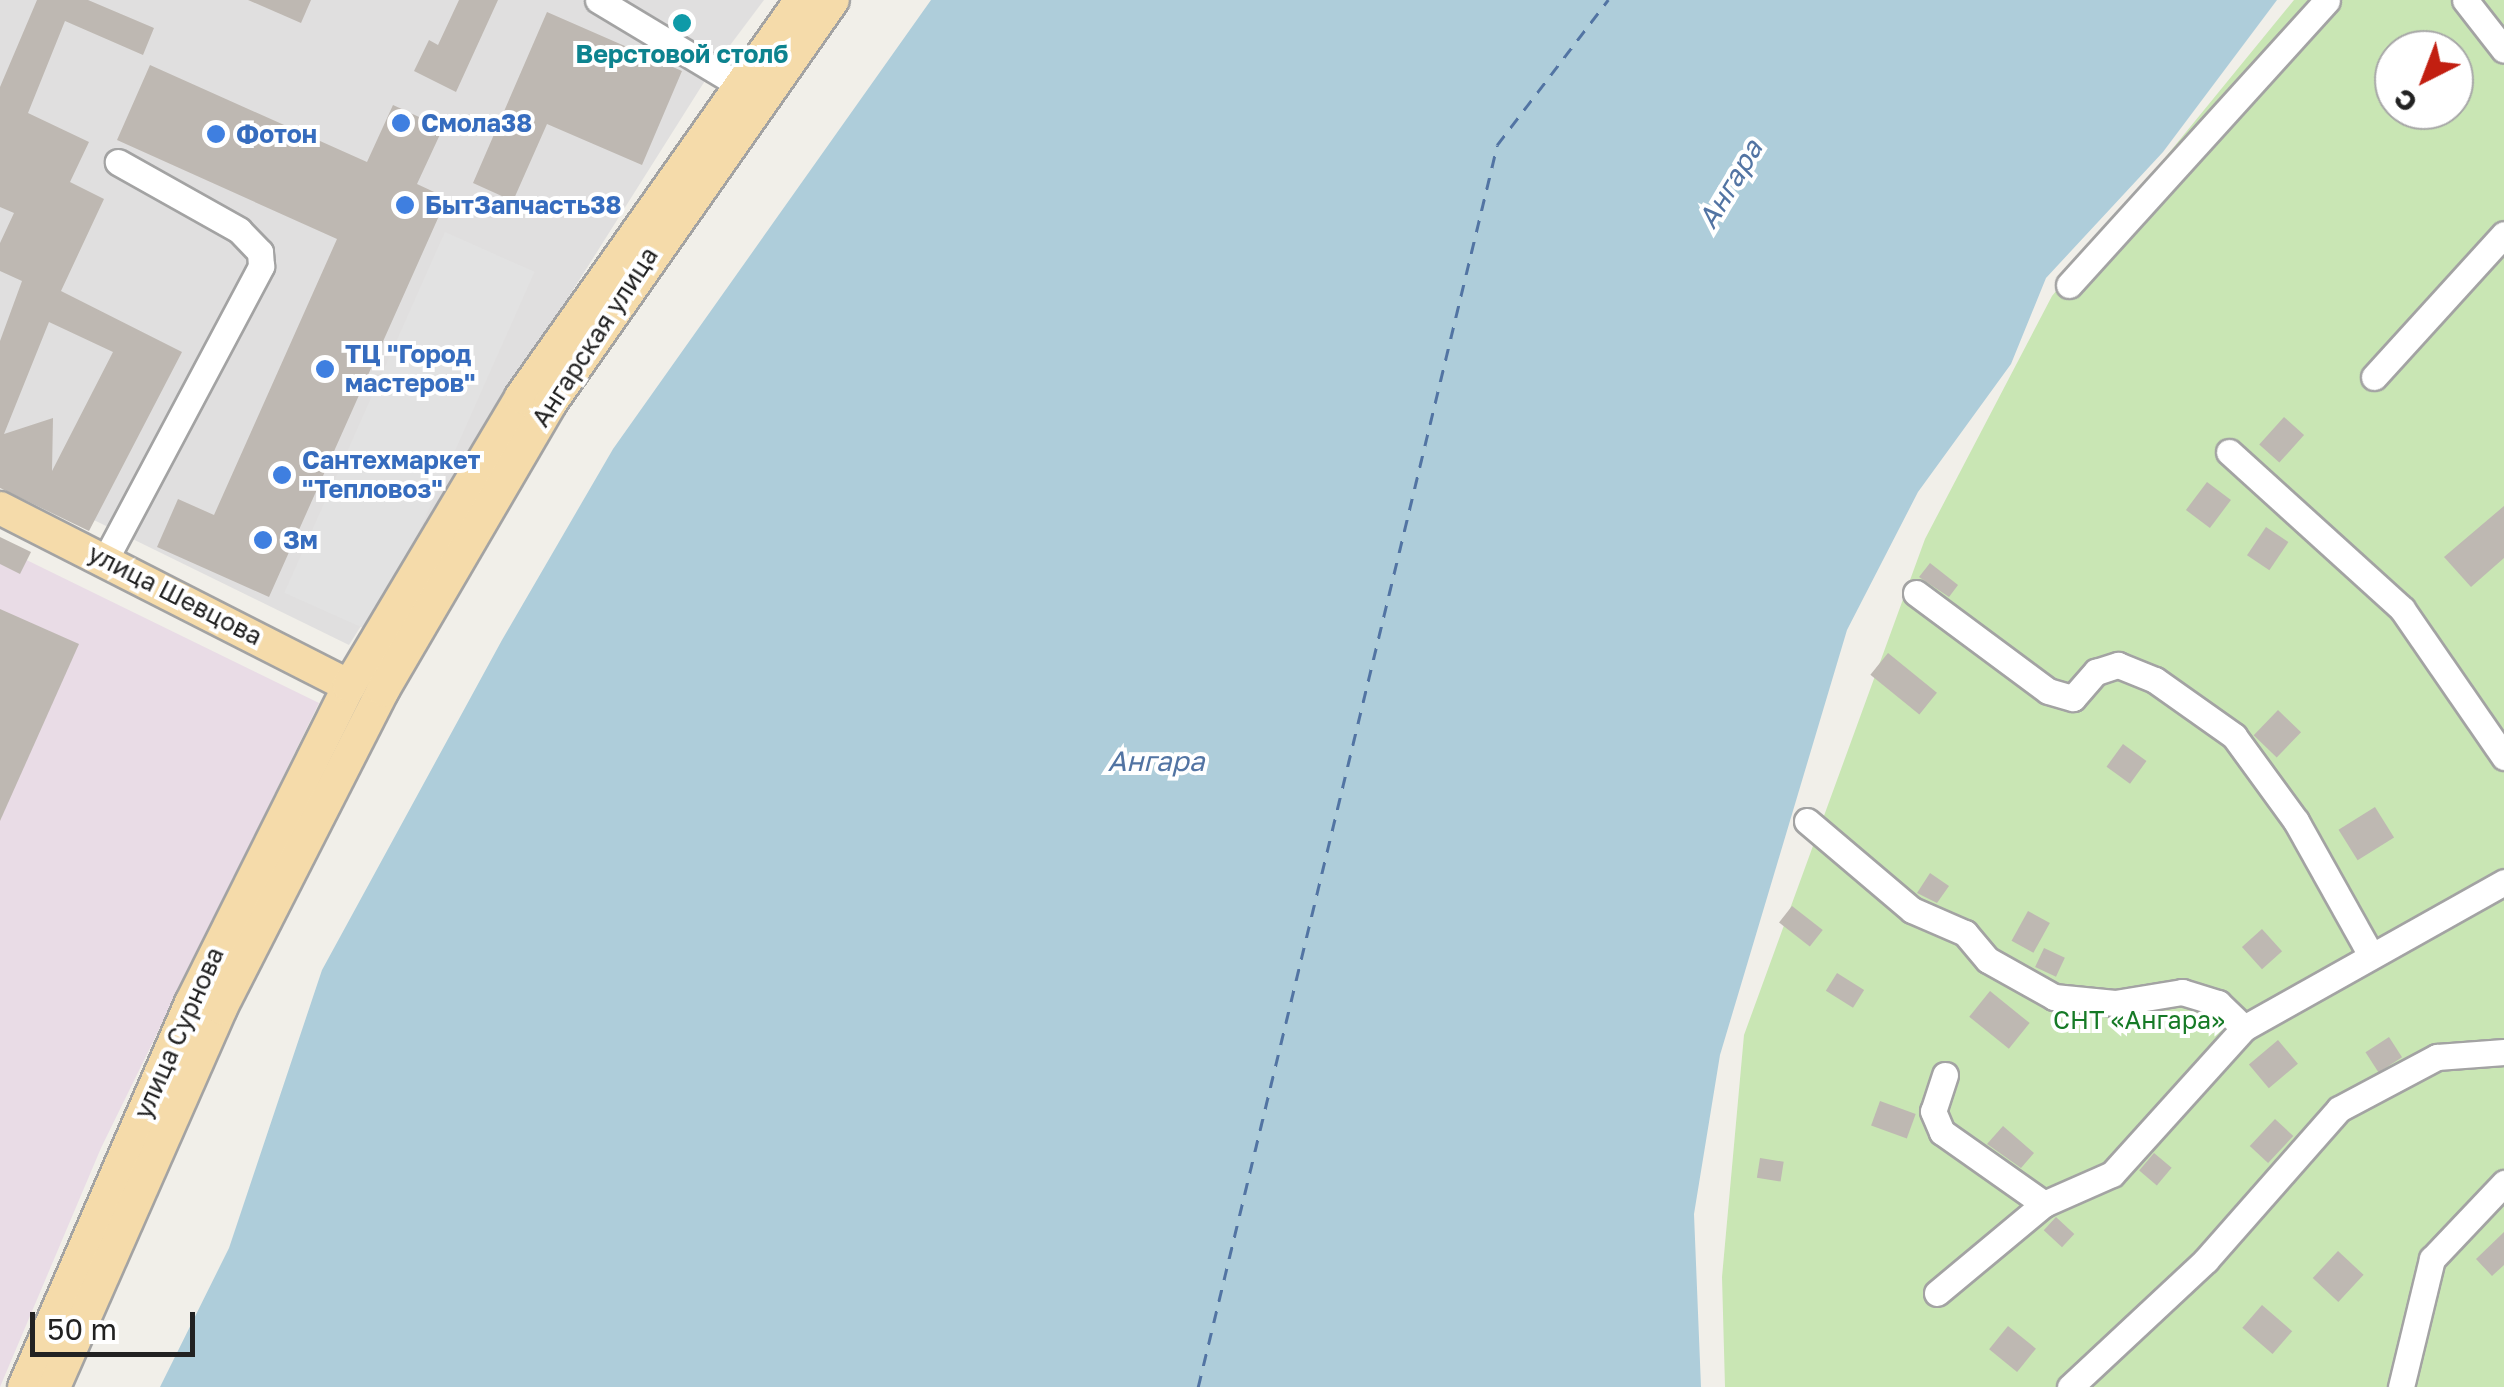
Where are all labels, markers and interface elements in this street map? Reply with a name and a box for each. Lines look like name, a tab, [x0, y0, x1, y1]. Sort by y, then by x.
marker: Верстовой столб	[671, 12, 693, 34]
north arrow	[2374, 30, 2474, 130]
place label: Верстовой столб	[576, 39, 788, 69]
text: С	[2387, 82, 2423, 120]
place label: Смола38	[421, 108, 532, 138]
marker: Смола38	[390, 112, 412, 134]
place label: Фотон	[236, 119, 317, 149]
marker: Фотон	[205, 123, 227, 145]
water label: Ангара	[1691, 134, 1769, 234]
place label: БытЗапчасть38	[425, 190, 621, 220]
marker: БытЗапчасть38	[394, 194, 416, 216]
street label: Ангарская улица	[526, 242, 664, 432]
place label: ТЦ "Город мастеров"	[345, 340, 476, 399]
marker: ТЦ "Город мастеров"	[314, 358, 336, 380]
place label: Сантехмаркет "Тепловоз"	[302, 446, 480, 505]
marker: Сантехмаркет "Тепловоз"	[271, 464, 293, 486]
place label: Зм	[283, 525, 318, 555]
marker: Зм	[252, 529, 274, 551]
street label: улица Шевцова	[83, 538, 267, 652]
water label: Ангара	[1107, 744, 1205, 778]
street label: улица Сурнова	[128, 943, 230, 1123]
park label: СНТ «Ангара»	[2053, 1005, 2225, 1035]
scale bar	[35, 1292, 200, 1354]
text: 50 m	[47, 1311, 117, 1347]

